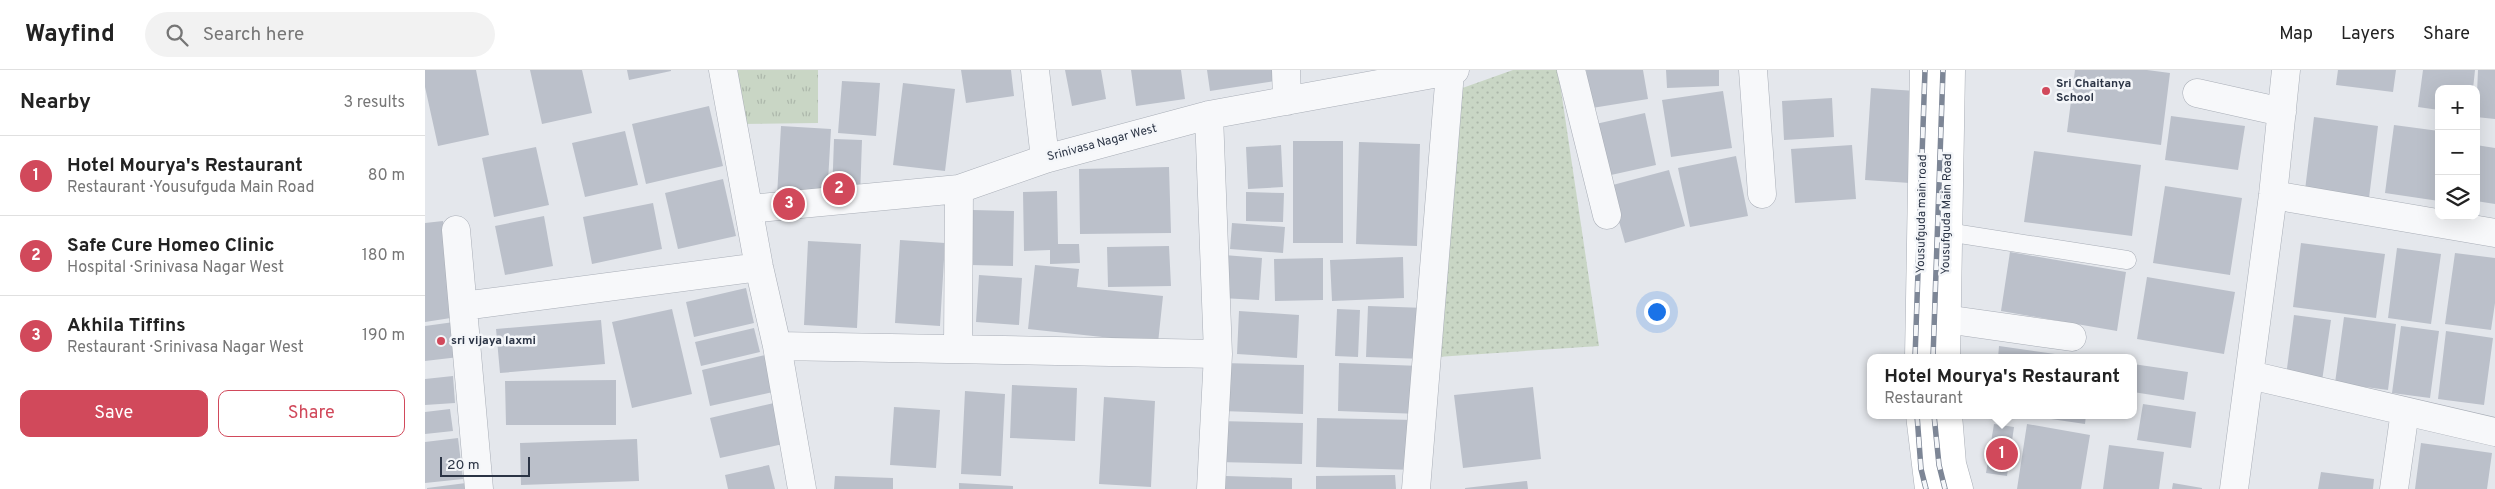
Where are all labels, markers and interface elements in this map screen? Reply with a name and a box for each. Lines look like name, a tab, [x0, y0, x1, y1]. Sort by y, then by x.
search box	[145, 12, 495, 57]
text: Wayfind	[25, 20, 115, 50]
icon: search	[163, 21, 191, 49]
text: Search here	[203, 23, 304, 47]
text: Map	[2279, 23, 2313, 46]
text: Layers	[2341, 23, 2395, 46]
text: Share	[2423, 23, 2470, 46]
place label: Sri Chaitanya School	[2056, 76, 2131, 106]
marker: Sri Chaitanya School	[2040, 85, 2052, 97]
map controls	[2435, 85, 2480, 220]
button: +	[2435, 85, 2480, 130]
text: Nearby	[20, 89, 91, 116]
text: 3 results	[343, 93, 405, 113]
street label: Srinivasa Nagar West	[1045, 121, 1159, 165]
button: −	[2435, 130, 2480, 175]
street label: Yousufguda Main Road	[1938, 153, 1956, 275]
text: Hotel Mourya's Restaurant	[67, 154, 303, 178]
street label: Yousufguda main road	[1913, 154, 1931, 274]
text: 1	[33, 166, 39, 186]
text: 80 m	[368, 166, 405, 186]
pin: 2	[823, 170, 855, 208]
button: layers	[2435, 175, 2480, 220]
text: Restaurant · Yousufguda Main Road	[67, 178, 314, 198]
pin: 3	[773, 185, 805, 223]
text: Safe Cure Homeo Clinic	[67, 234, 275, 258]
text: 2	[31, 246, 41, 266]
text: 180 m	[362, 246, 405, 266]
text: Hospital · Srinivasa Nagar West	[67, 258, 284, 278]
your location	[1644, 299, 1670, 325]
text: Akhila Tiffins	[67, 314, 186, 338]
text: 3	[31, 326, 41, 346]
text: 190 m	[362, 326, 405, 346]
place label: sri vijaya laxmi	[451, 333, 536, 349]
marker: sri vijaya laxmi	[435, 335, 447, 347]
text: Restaurant · Srinivasa Nagar West	[67, 338, 304, 358]
popup	[1867, 354, 2137, 419]
text: Hotel Mourya's Restaurant	[1884, 365, 2120, 389]
text: Restaurant	[1884, 389, 1963, 409]
button: Save	[20, 390, 208, 437]
button: Share	[218, 390, 405, 437]
pin: 1	[1986, 435, 2018, 473]
scale bar	[440, 454, 530, 477]
text: 20 m	[447, 457, 480, 474]

